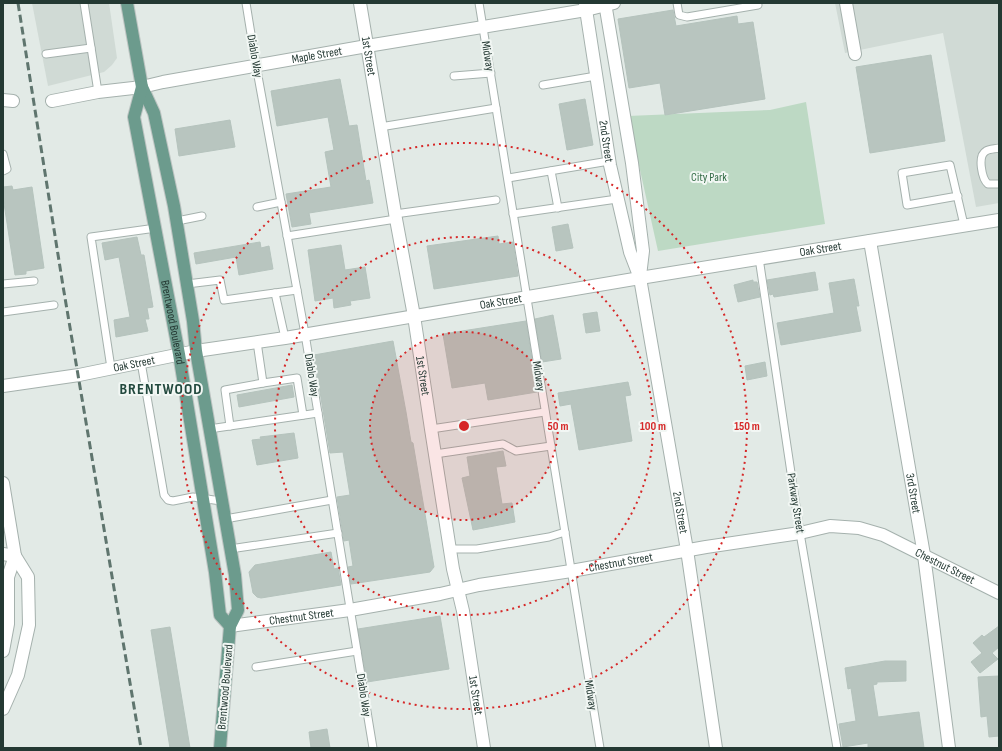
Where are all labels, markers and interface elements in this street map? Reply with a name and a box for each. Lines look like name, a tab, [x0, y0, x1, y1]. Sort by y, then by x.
street label: Diablo Way	[243, 33, 266, 79]
street label: 1st Street	[358, 36, 379, 77]
street label: Midway	[478, 40, 497, 72]
street label: Maple Street	[291, 43, 344, 67]
street label: 2nd Street	[595, 119, 617, 164]
park label: City Park	[691, 170, 727, 185]
street label: Oak Street	[798, 239, 843, 260]
street label: Brentwood Boulevard	[157, 279, 188, 366]
street label: Oak Street	[479, 291, 523, 313]
street label: Diablo Way	[301, 352, 322, 398]
street label: Oak Street	[112, 353, 157, 376]
street label: 1st Street	[412, 355, 433, 397]
street label: Midway	[529, 360, 548, 392]
district label: BRENTWOOD	[120, 380, 203, 399]
centre of rings	[457, 419, 471, 433]
text: 50 m	[548, 419, 568, 434]
text: 100 m	[640, 419, 666, 434]
text: 150 m	[734, 419, 760, 434]
street label: Parkway Street	[783, 472, 808, 534]
street label: 3rd Street	[902, 472, 924, 515]
street label: 2nd Street	[669, 490, 691, 535]
street label: Chestnut Street	[912, 545, 978, 588]
street label: Chestnut Street	[587, 550, 654, 576]
street label: Chestnut Street	[268, 605, 335, 629]
street label: Brentwood Boulevard	[214, 644, 237, 730]
street label: Diablo Way	[353, 672, 374, 718]
street label: 1st Street	[465, 675, 486, 716]
street label: Midway	[581, 679, 600, 711]

